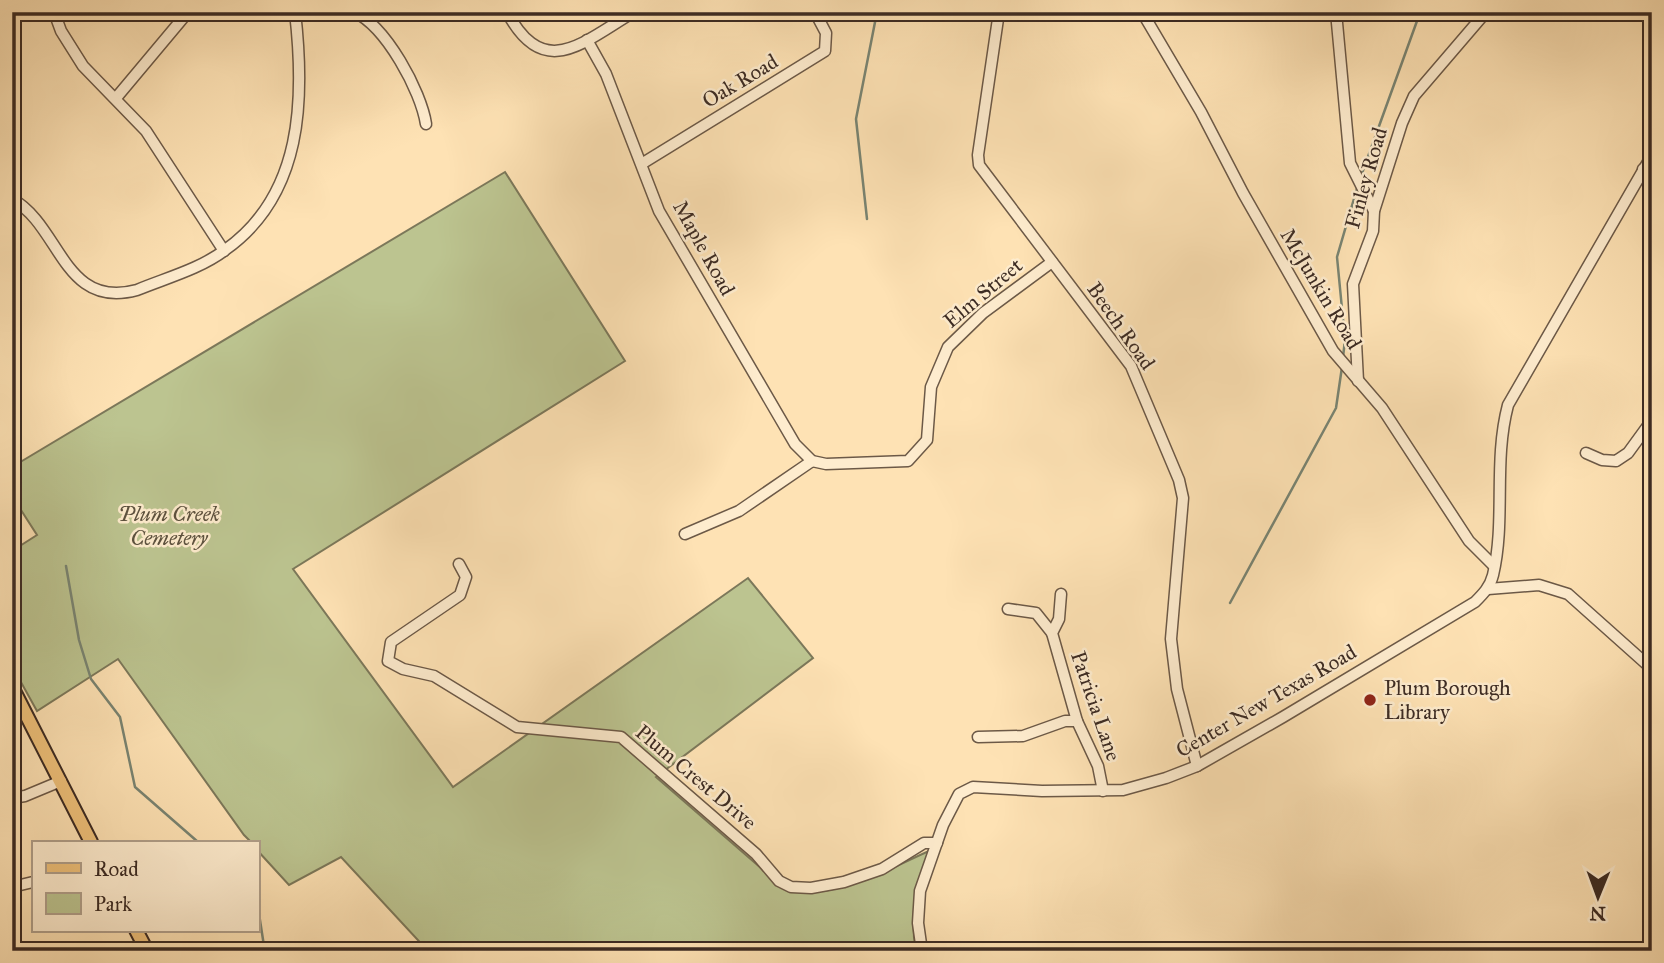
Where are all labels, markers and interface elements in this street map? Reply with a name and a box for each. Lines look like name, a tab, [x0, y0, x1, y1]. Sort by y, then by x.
street label: Oak Road	[697, 48, 783, 114]
street label: Finley Road	[1339, 124, 1393, 232]
street label: Maple Road	[667, 196, 741, 300]
street label: McJunkin Road	[1275, 224, 1368, 355]
street label: Elm Street	[938, 252, 1028, 334]
street label: Beech Road	[1081, 277, 1161, 375]
park label: Plum Creek Cemetery	[118, 501, 220, 551]
street label: Center New Texas Road	[1171, 639, 1361, 763]
street label: Patricia Lane	[1065, 648, 1127, 764]
place label: Plum Borough Library	[1384, 675, 1511, 725]
marker: Plum Borough Library	[1362, 692, 1378, 708]
street label: Plum Crest Drive	[630, 719, 762, 835]
legend	[32, 841, 259, 932]
text: Road	[94, 856, 139, 882]
north arrow	[1562, 862, 1632, 932]
text: Park	[94, 891, 132, 917]
text: N	[1589, 902, 1606, 925]

